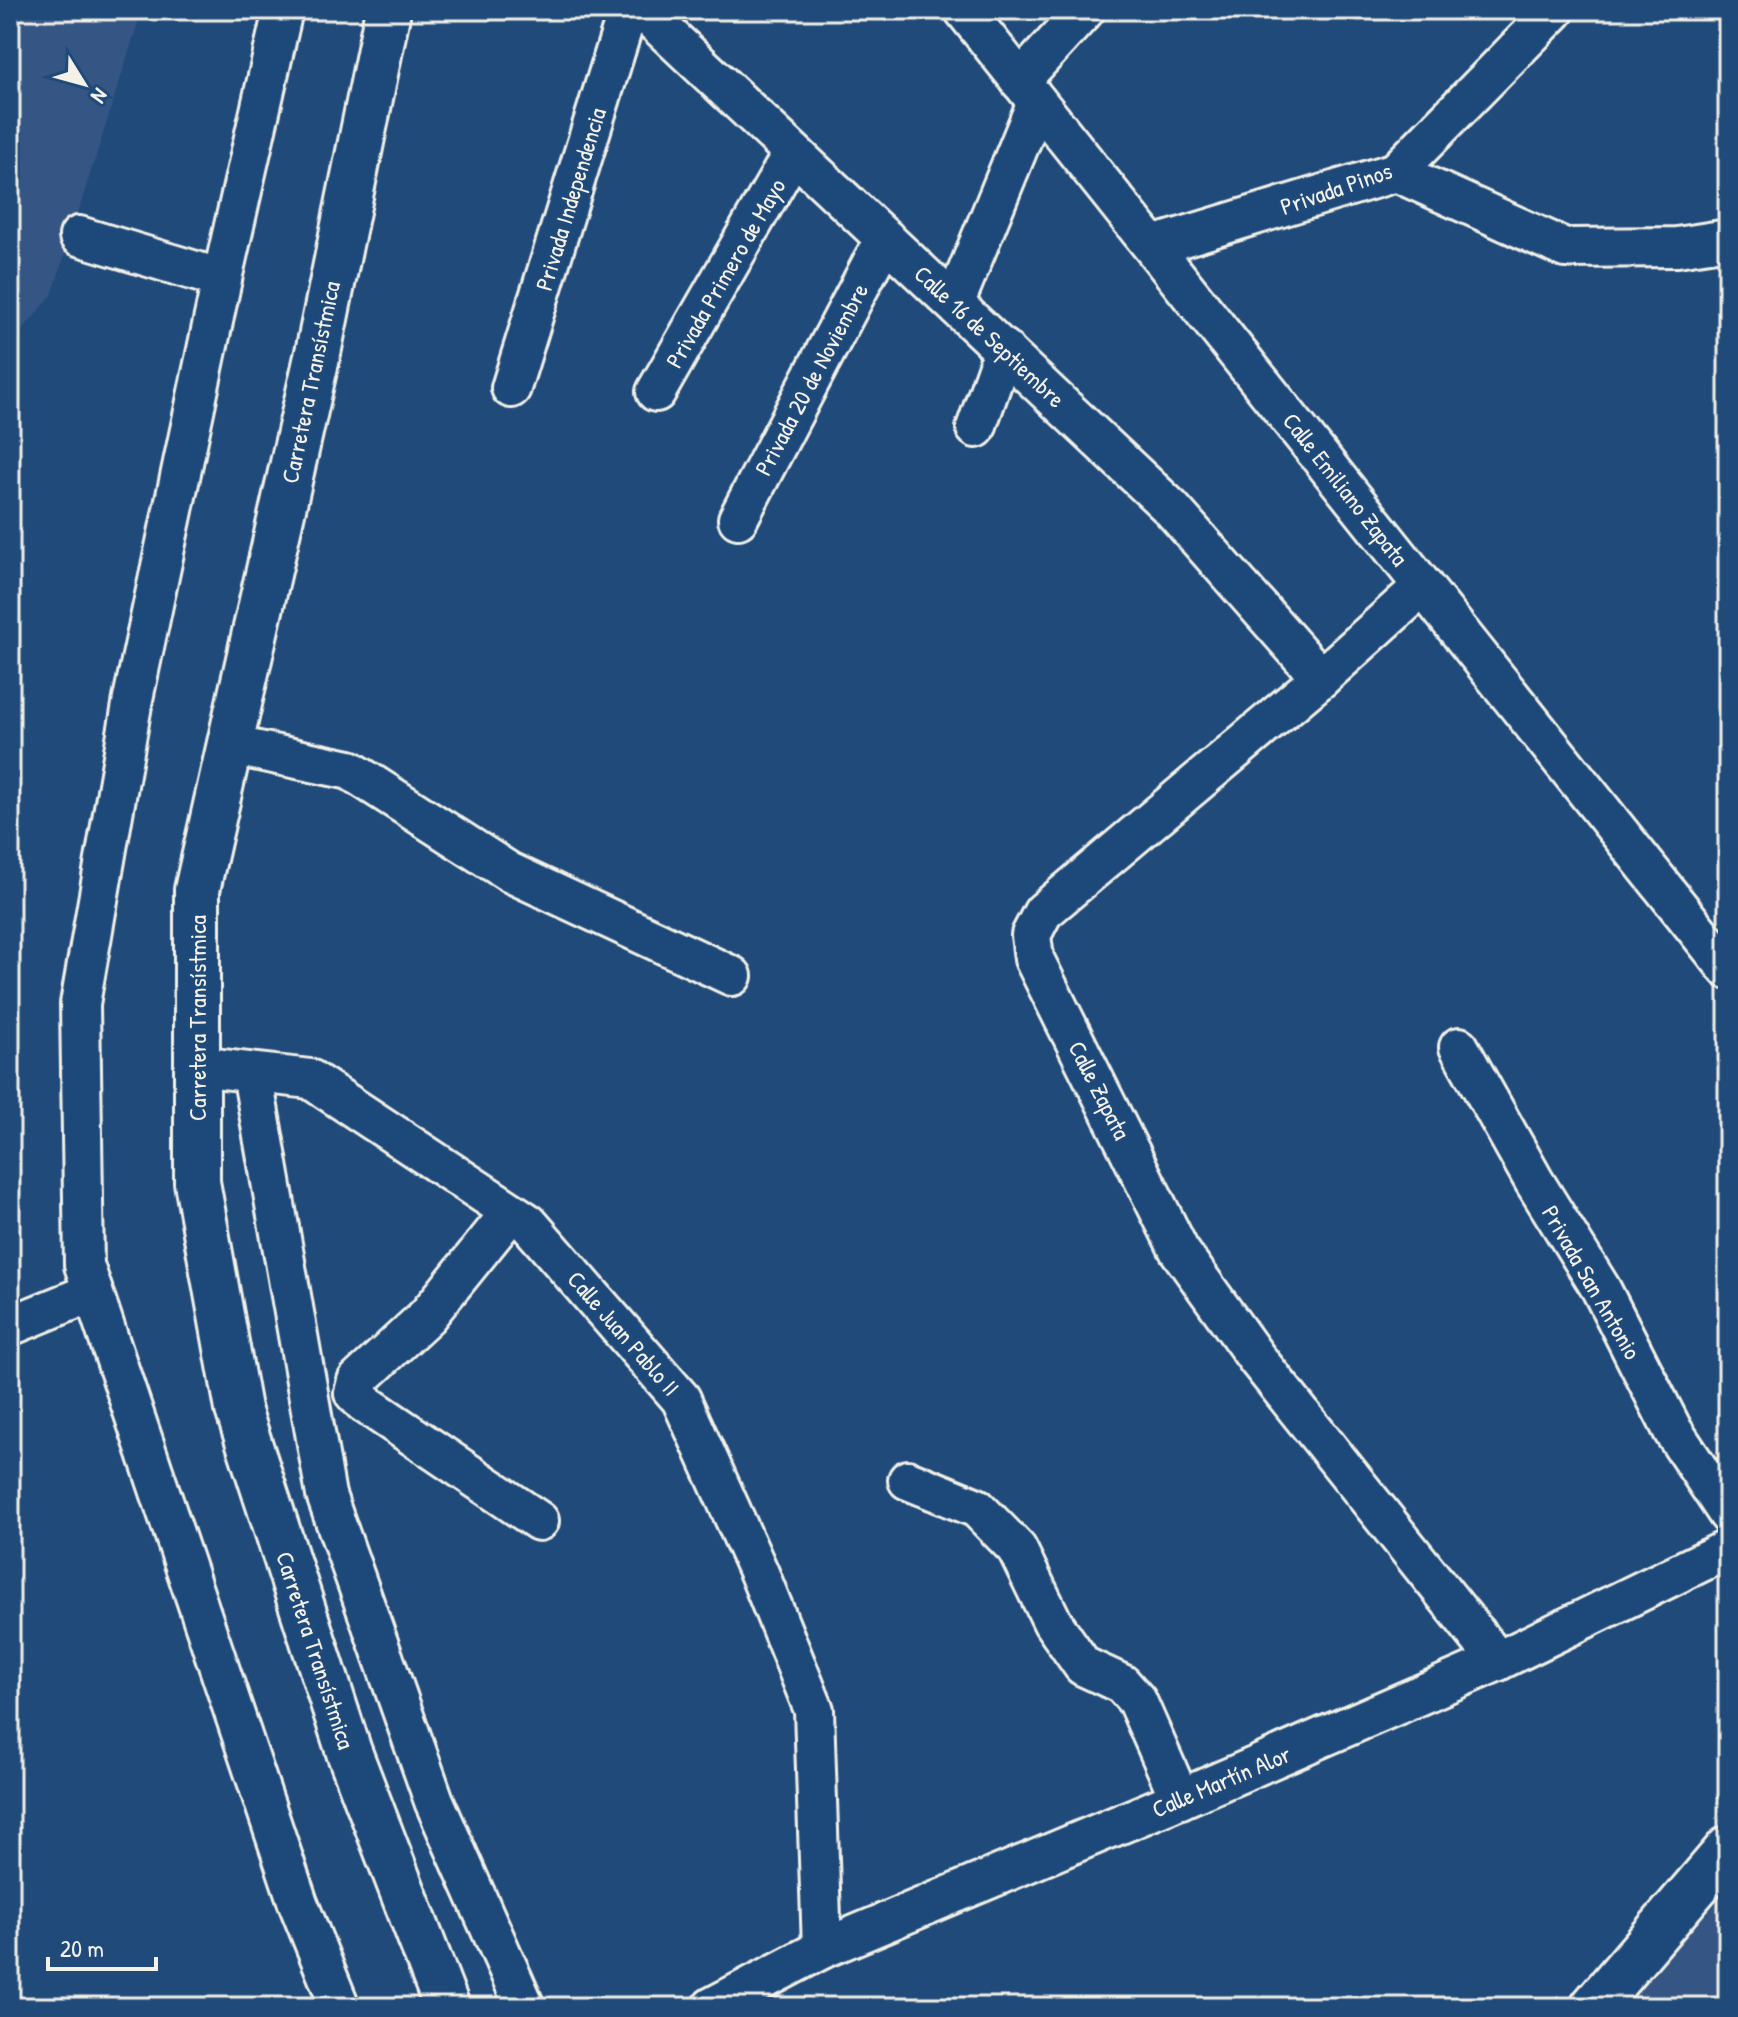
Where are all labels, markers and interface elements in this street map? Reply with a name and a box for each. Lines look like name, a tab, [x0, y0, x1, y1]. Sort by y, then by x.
north arrow	[44, 44, 124, 124]
text: N	[84, 82, 115, 110]
street label: Privada Independencia	[527, 104, 613, 294]
street label: Privada Pinos	[1276, 154, 1396, 222]
street label: Privada Primero de Mayo	[658, 172, 792, 374]
street label: Calle 16 de Septiembre	[908, 258, 1073, 415]
street label: Privada 20 de Noviembre	[747, 277, 875, 481]
street label: Carretera Transístmica	[273, 278, 347, 486]
street label: Calle Emiliano Zapata	[1276, 406, 1416, 572]
street label: Carretera Transístmica	[181, 915, 213, 1121]
street label: Calle Zapata	[1061, 1035, 1139, 1145]
street label: Privada San Antonio	[1535, 1199, 1649, 1365]
street label: Calle Juan Pablo II	[561, 1264, 687, 1402]
street label: Carretera Transístmica	[269, 1547, 363, 1753]
street label: Calle Martín Alor	[1147, 1737, 1295, 1825]
scale bar	[48, 1921, 156, 1971]
text: 20 m	[60, 1932, 104, 1964]

